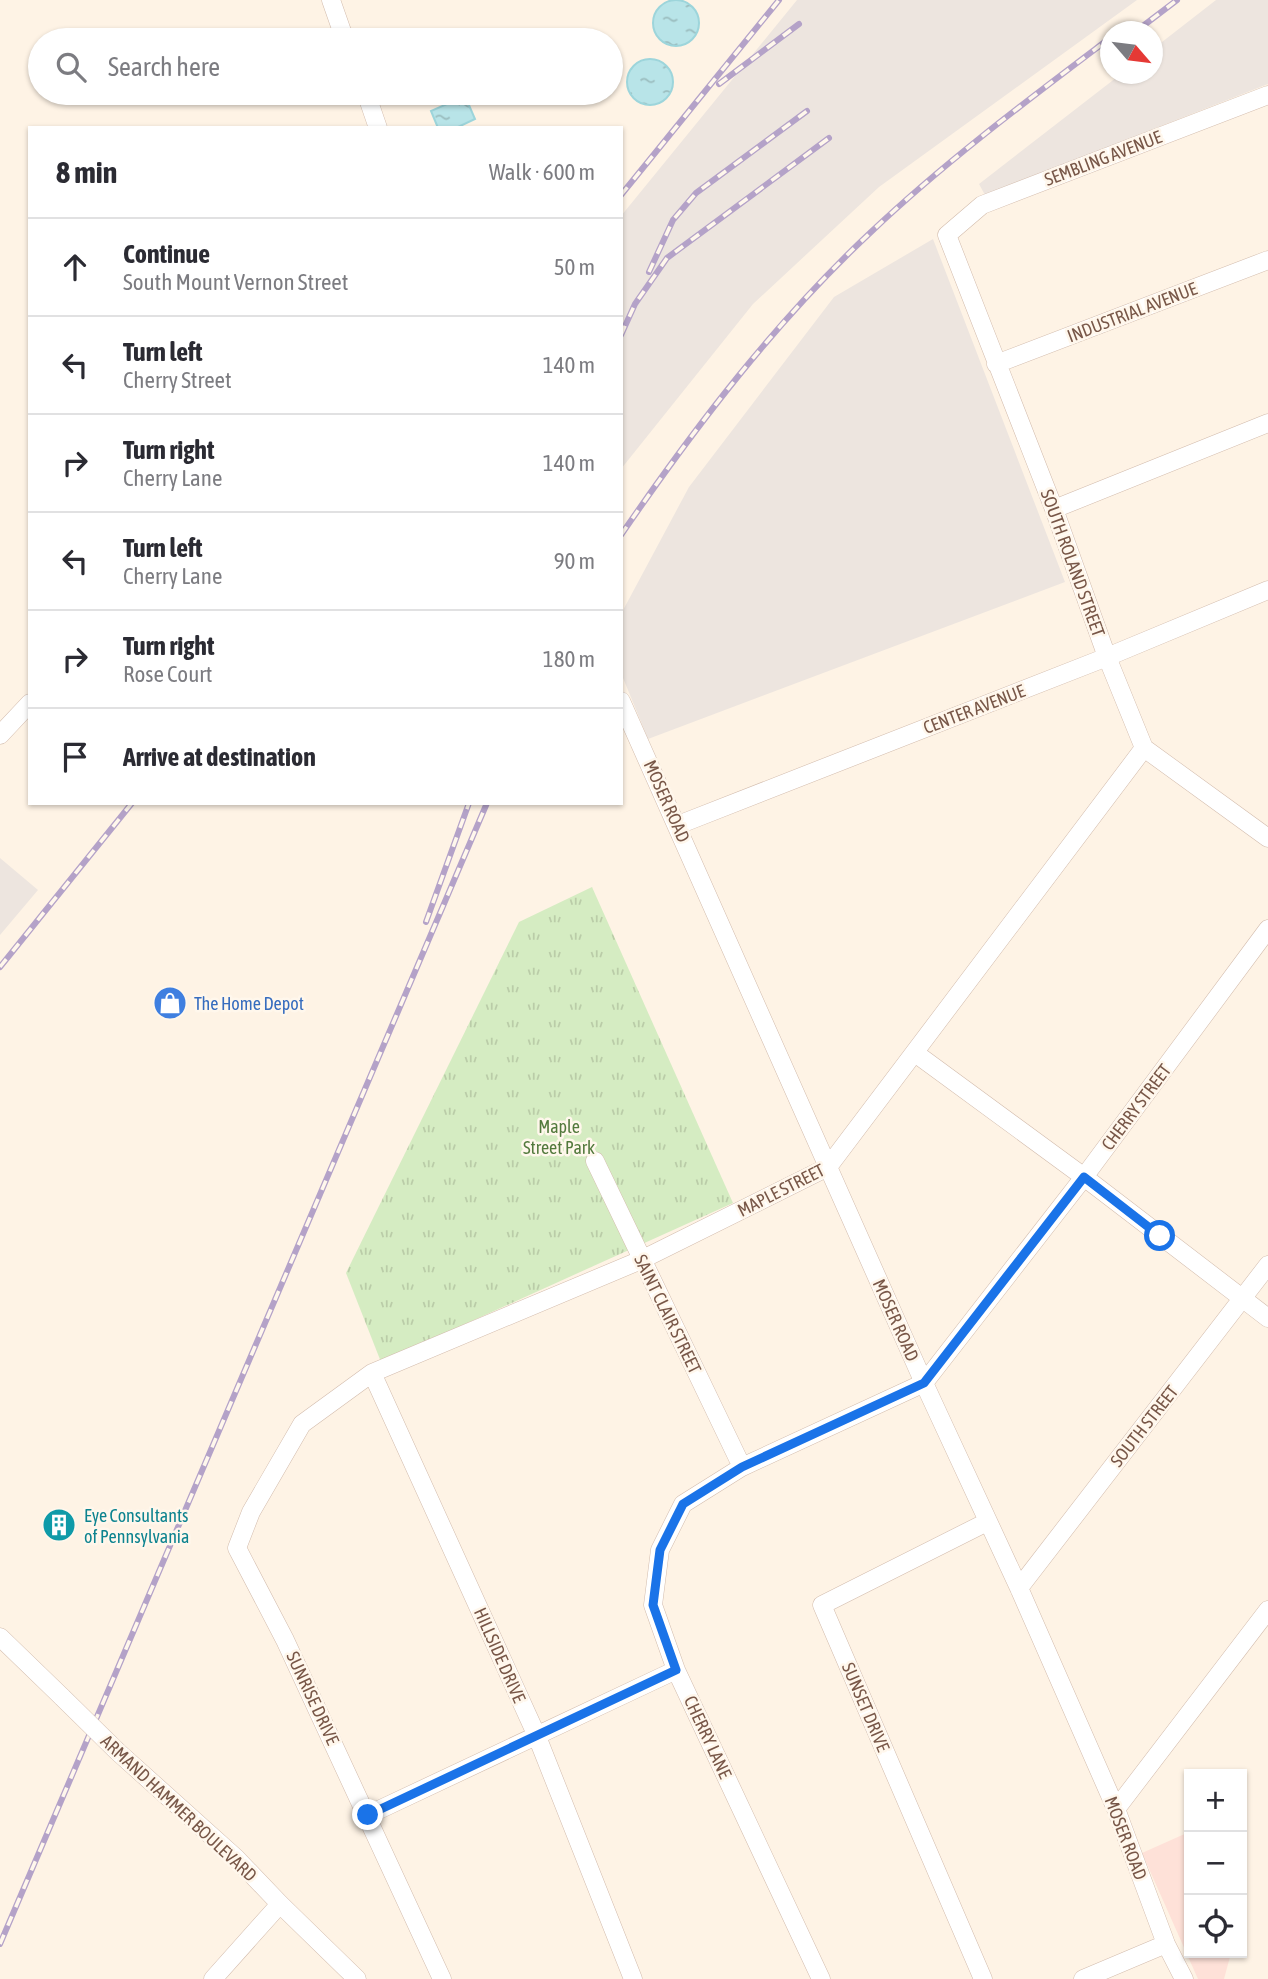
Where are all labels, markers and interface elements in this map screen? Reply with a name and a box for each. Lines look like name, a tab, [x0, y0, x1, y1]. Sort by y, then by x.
north arrow	[1100, 21, 1163, 84]
search box	[28, 28, 623, 105]
icon: search	[52, 48, 90, 86]
text: Search here	[108, 52, 220, 82]
street label: SEMBLING AVENUE	[1041, 126, 1165, 190]
text: 8 min	[56, 155, 117, 189]
text: Walk · 600 m	[489, 159, 595, 185]
text: Continue	[123, 239, 210, 269]
icon: ahead	[56, 248, 94, 286]
text: 50 m	[554, 254, 595, 280]
text: South Mount Vernon Street	[123, 269, 348, 295]
street label: INDUSTRIAL AVENUE	[1064, 278, 1200, 346]
text: Turn left	[123, 337, 203, 367]
icon: left	[56, 346, 94, 384]
text: 140 m	[543, 352, 595, 378]
text: Cherry Street	[123, 367, 232, 393]
text: Turn right	[123, 435, 214, 465]
icon: right	[56, 444, 94, 482]
text: 140 m	[543, 450, 595, 476]
text: Cherry Lane	[123, 465, 222, 491]
street label: SOUTH ROLAND STREET	[1037, 486, 1109, 640]
text: Turn left	[123, 533, 203, 563]
icon: left	[56, 542, 94, 580]
text: 90 m	[554, 548, 595, 574]
text: Cherry Lane	[123, 563, 222, 589]
text: Turn right	[123, 631, 214, 661]
icon: right	[56, 640, 94, 678]
text: 180 m	[543, 646, 595, 672]
text: Rose Court	[123, 661, 212, 687]
street label: CENTER AVENUE	[920, 680, 1028, 738]
icon: arrive	[56, 738, 94, 776]
text: Arrive at destination	[123, 742, 316, 772]
street label: MOSER ROAD	[640, 757, 694, 845]
shop icon: The Home Depot	[151, 984, 189, 1022]
place label: The Home Depot	[194, 993, 304, 1014]
street label: CHERRY STREET	[1097, 1060, 1175, 1154]
park label: Maple Street Park	[523, 1116, 595, 1158]
street label: MAPLE STREET	[734, 1159, 828, 1221]
route start	[1144, 1220, 1175, 1251]
street label: SAINT CLAIR STREET	[630, 1251, 706, 1377]
street label: MOSER ROAD	[869, 1276, 923, 1364]
street label: SOUTH STREET	[1106, 1381, 1182, 1471]
place label: Eye Consultants of Pennsylvania	[84, 1505, 189, 1547]
building icon: Eye Consultants of Pennsylvania	[40, 1506, 78, 1544]
street label: HILLSIDE DRIVE	[470, 1604, 530, 1706]
street label: SUNRISE DRIVE	[282, 1648, 344, 1748]
street label: SUNSET DRIVE	[838, 1659, 894, 1755]
street label: CHERRY LANE	[680, 1692, 736, 1782]
street label: ARMAND HAMMER BOULEVARD	[97, 1730, 261, 1886]
map controls	[1184, 1769, 1247, 1958]
button: +	[1184, 1769, 1247, 1832]
street label: MOSER ROAD	[1101, 1793, 1151, 1883]
route end	[352, 1799, 383, 1830]
button: −	[1184, 1832, 1247, 1895]
button: locate	[1184, 1895, 1247, 1958]

